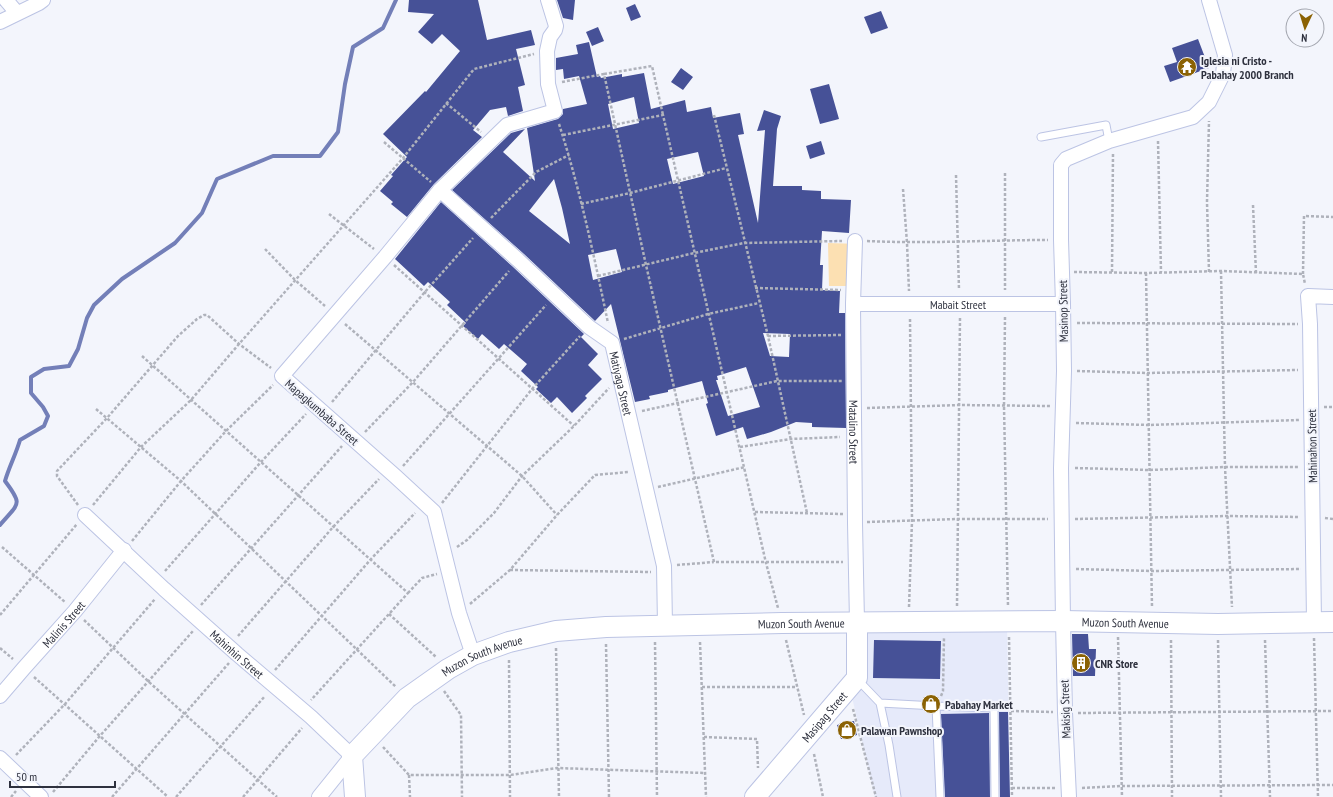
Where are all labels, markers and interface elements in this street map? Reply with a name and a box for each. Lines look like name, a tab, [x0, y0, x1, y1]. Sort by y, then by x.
north arrow	[1285, 8, 1325, 48]
text: N	[1301, 31, 1308, 45]
place label: Iglesia ni Cristo - Pabahay 2000 Branch	[1201, 53, 1294, 82]
temple icon: Iglesia ni Cristo - Pabahay 2000 Branch	[1176, 56, 1198, 78]
street label: Masinop Street	[1055, 279, 1071, 342]
street label: Mabait Street	[930, 297, 987, 312]
street label: Matiyaga Street	[607, 350, 636, 418]
street label: Mapagkumbaba Street	[282, 376, 362, 449]
street label: Matalino Street	[846, 400, 862, 465]
street label: Mahinahon Street	[1304, 408, 1320, 483]
street label: Malinis Street	[39, 597, 88, 650]
street label: Muzon South Avenue	[1082, 614, 1169, 631]
street label: Muzon South Avenue	[758, 615, 845, 631]
street label: Mahinhin Street	[207, 626, 268, 682]
street label: Muzon South Avenue	[438, 632, 524, 679]
building icon: CNR Store	[1070, 652, 1092, 674]
place label: CNR Store	[1095, 656, 1138, 671]
street label: Makisig Street	[1056, 679, 1074, 739]
street label: Masipag Street	[798, 688, 850, 745]
shop icon: Pabahay Market	[920, 693, 942, 715]
place label: Pabahay Market	[945, 697, 1013, 712]
shop icon: Palawan Pawnshop	[836, 719, 858, 741]
place label: Palawan Pawnshop	[861, 723, 943, 738]
scale bar	[10, 763, 115, 789]
text: 50 m	[16, 769, 37, 784]

